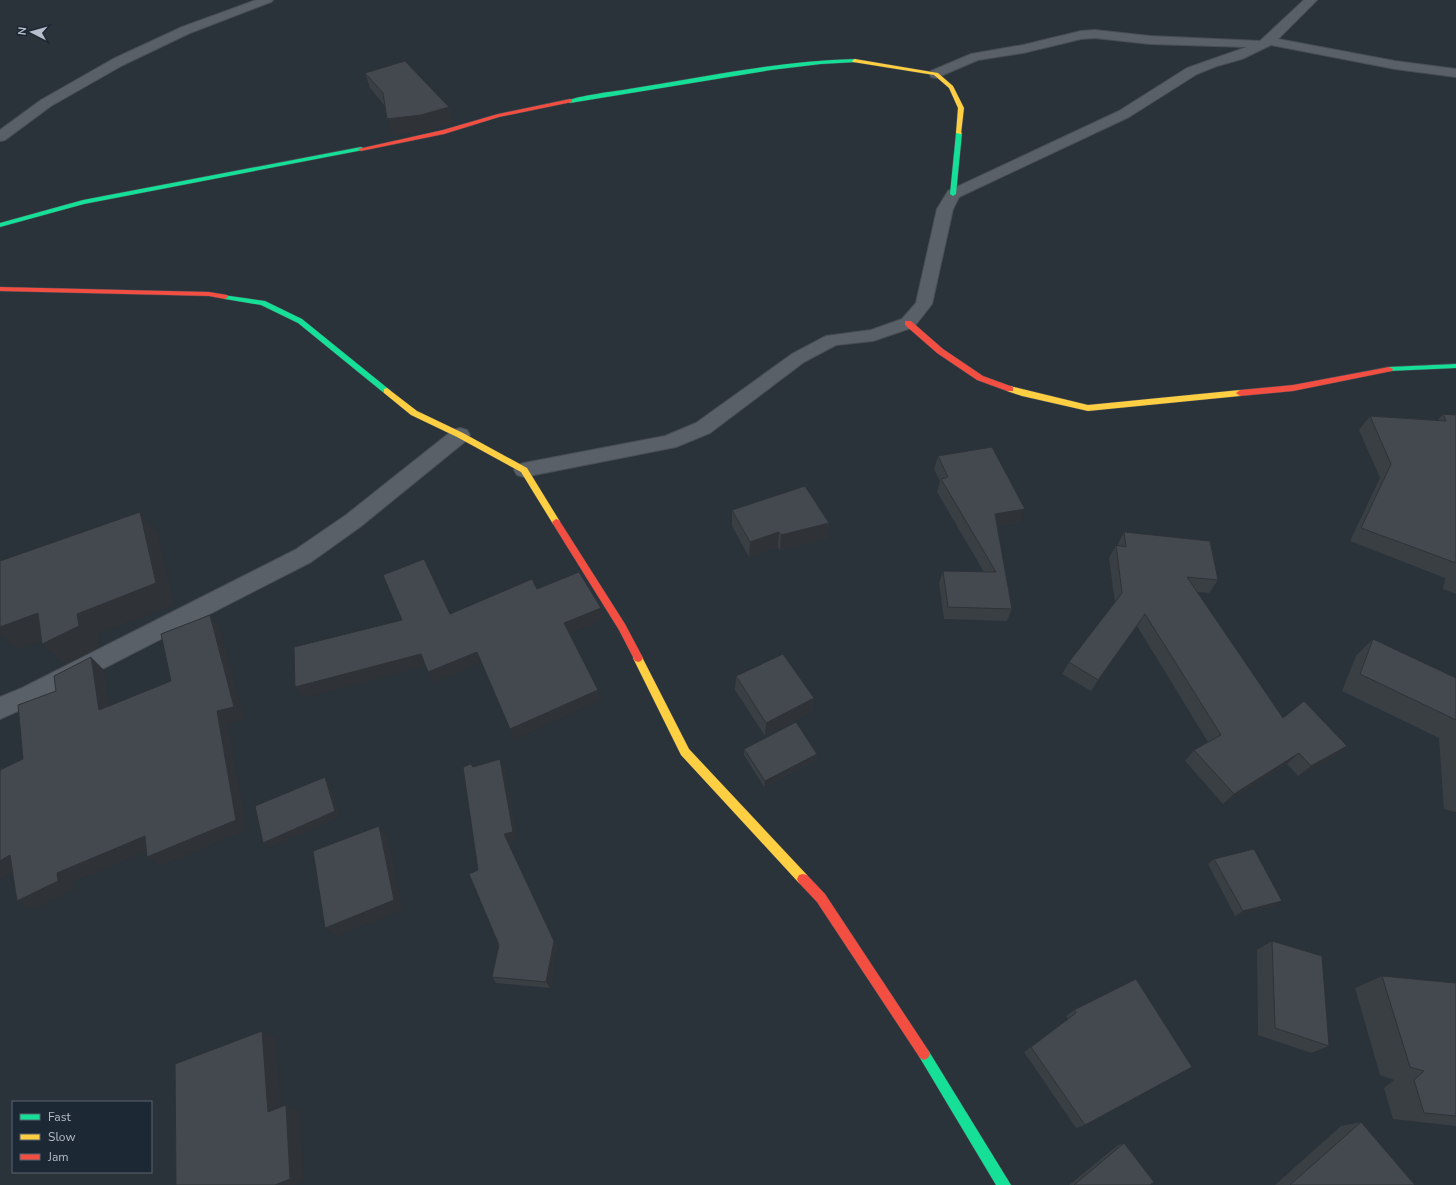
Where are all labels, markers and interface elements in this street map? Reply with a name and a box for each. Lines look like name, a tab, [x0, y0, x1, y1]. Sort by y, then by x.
north arrow	[12, 12, 52, 52]
text: N	[15, 26, 30, 36]
legend	[12, 1101, 152, 1173]
text: Fast	[48, 1109, 71, 1125]
text: Slow	[48, 1129, 76, 1145]
text: Jam	[47, 1149, 69, 1165]

